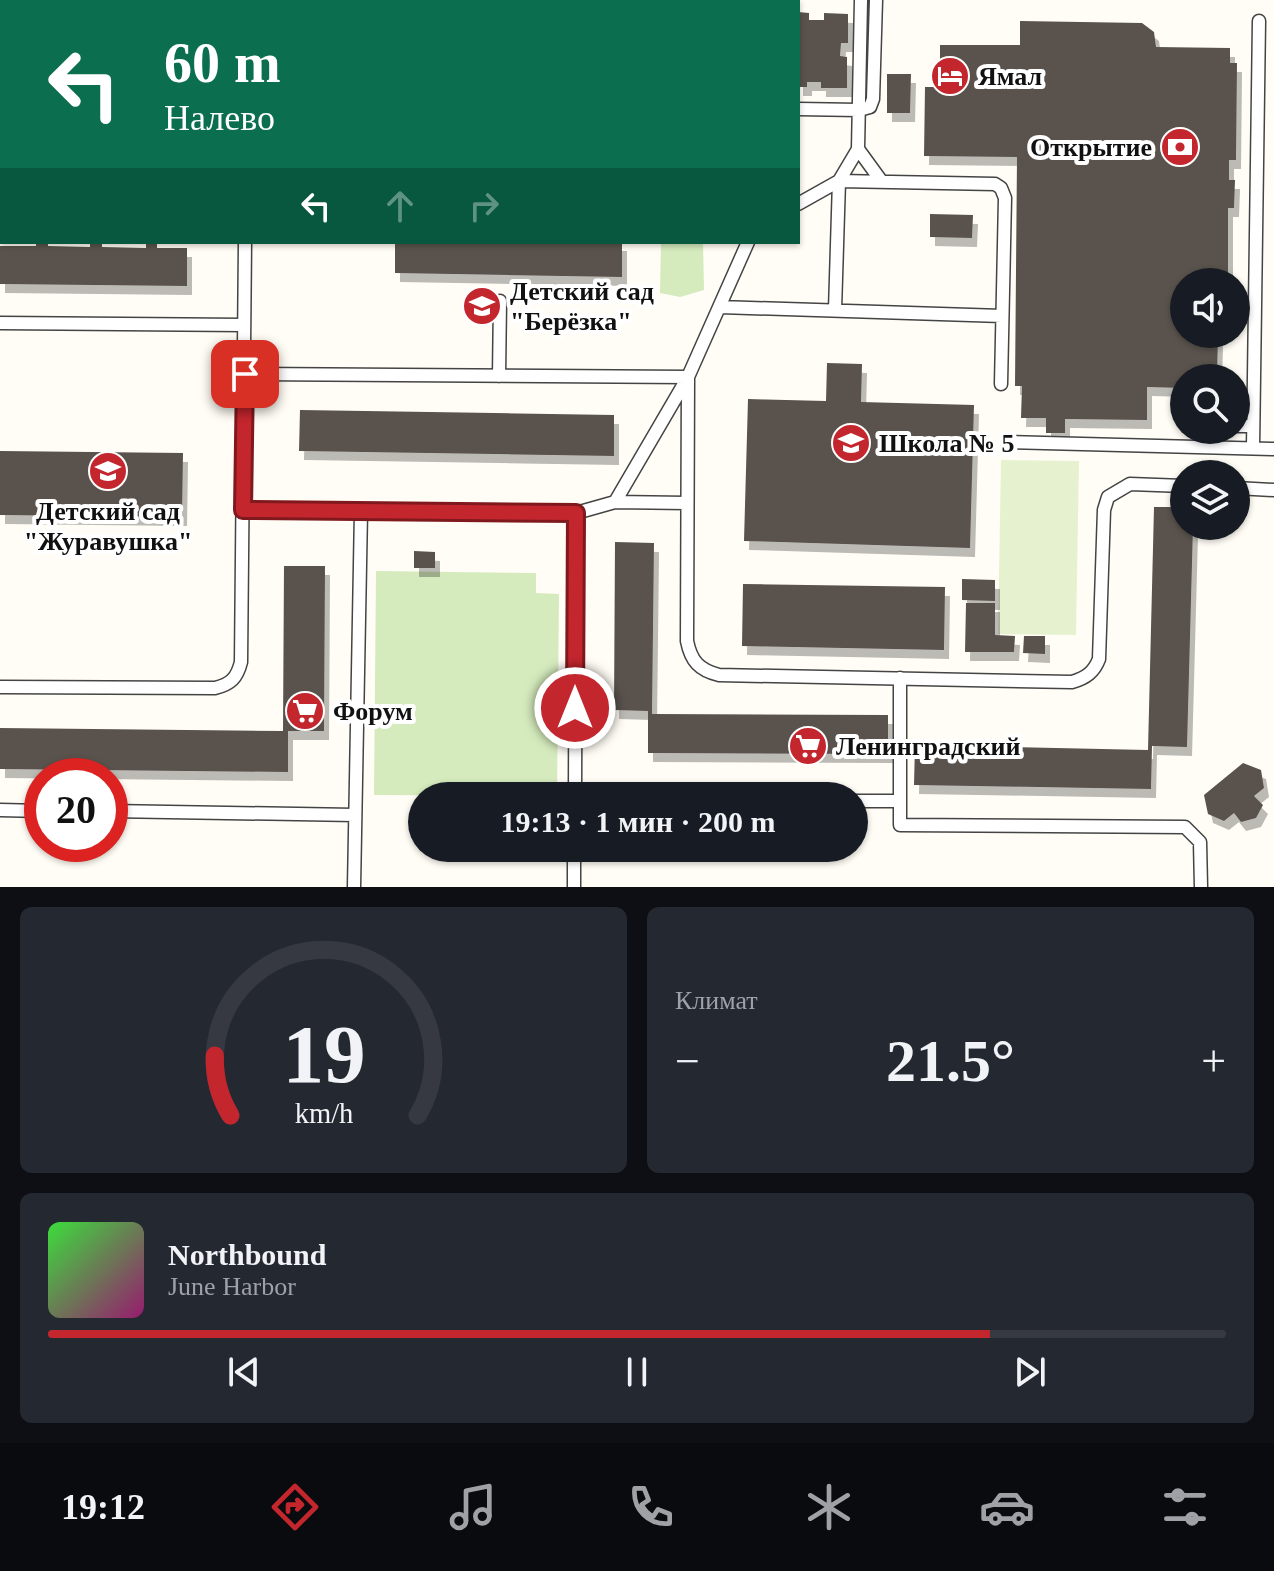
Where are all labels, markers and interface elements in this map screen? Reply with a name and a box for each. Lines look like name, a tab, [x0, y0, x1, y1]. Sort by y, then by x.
icon: left	[32, 32, 136, 136]
text: 60 m	[164, 32, 281, 94]
hotel icon: Ямал	[929, 55, 971, 97]
place label: Ямал	[978, 62, 1042, 91]
text: Налево	[164, 98, 275, 138]
bank icon: Открытие	[1159, 126, 1201, 168]
place label: Открытие	[1030, 133, 1152, 162]
icon: left	[294, 184, 338, 228]
icon: ahead	[378, 184, 422, 228]
icon: right	[462, 184, 506, 228]
map controls	[1170, 268, 1250, 540]
button: sound	[1170, 268, 1250, 348]
place label: Детский сад "Берёзка"	[510, 277, 654, 336]
school or university icon: Детский сад "Берёзка"	[461, 285, 503, 327]
pin	[211, 340, 279, 408]
icon: arrive	[223, 352, 267, 396]
button: search	[1170, 364, 1250, 444]
school or university icon: Школа № 5	[830, 422, 872, 464]
place label: Школа № 5	[879, 429, 1015, 458]
school or university icon: Детский сад "Журавушка"	[87, 450, 129, 492]
button: layers	[1170, 460, 1250, 540]
place label: Детский сад "Журавушка"	[24, 497, 192, 556]
position arrow	[533, 666, 617, 750]
supermarket icon: Форум	[284, 690, 326, 732]
place label: Форум	[333, 697, 413, 726]
supermarket icon: Ленинградский	[787, 725, 829, 767]
place label: Ленинградский	[836, 732, 1021, 761]
speed limit sign: 20	[24, 758, 128, 862]
text: 19:13 · 1 мин · 200 m	[501, 805, 776, 838]
text: Климат	[675, 986, 758, 1015]
text: 19	[282, 1008, 365, 1100]
text: 21.5°	[886, 1028, 1015, 1094]
text: −	[675, 1037, 700, 1086]
text: +	[1201, 1037, 1226, 1086]
text: km/h	[294, 1098, 353, 1129]
text: Northbound	[168, 1238, 326, 1271]
text: June Harbor	[168, 1272, 296, 1301]
icon: previous	[222, 1350, 266, 1394]
icon: pause	[615, 1350, 659, 1394]
icon: next	[1008, 1350, 1052, 1394]
icon: directions	[267, 1479, 323, 1535]
icon: music	[445, 1479, 501, 1535]
icon: phone	[623, 1479, 679, 1535]
icon: climate	[801, 1479, 857, 1535]
icon: car	[979, 1479, 1035, 1535]
icon: filters	[1157, 1479, 1213, 1535]
text: 19:12	[61, 1487, 145, 1527]

